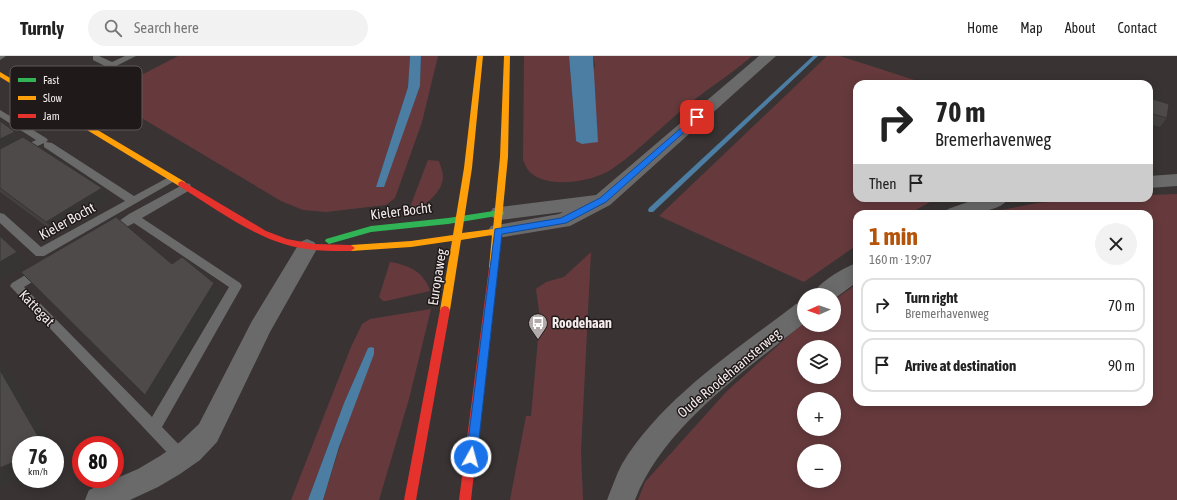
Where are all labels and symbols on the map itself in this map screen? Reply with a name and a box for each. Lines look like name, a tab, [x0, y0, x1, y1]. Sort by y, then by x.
legend	[10, 66, 142, 130]
text: Fast	[43, 74, 59, 86]
text: Slow	[43, 92, 62, 104]
pin	[680, 100, 714, 134]
text: Jam	[43, 110, 60, 122]
street label: Kieler Bocht	[36, 199, 98, 243]
street label: Kieler Bocht	[369, 199, 433, 223]
street label: Europaweg	[425, 248, 449, 306]
street label: Kattegat	[16, 287, 58, 329]
north arrow	[797, 288, 841, 332]
bus stop icon: Roodehaan	[527, 312, 549, 340]
place label: Roodehaan	[552, 315, 612, 331]
street label: Oude Roodehaansterweg	[674, 325, 784, 421]
speed limit sign: 80	[72, 436, 124, 488]
position arrow	[450, 436, 492, 478]

